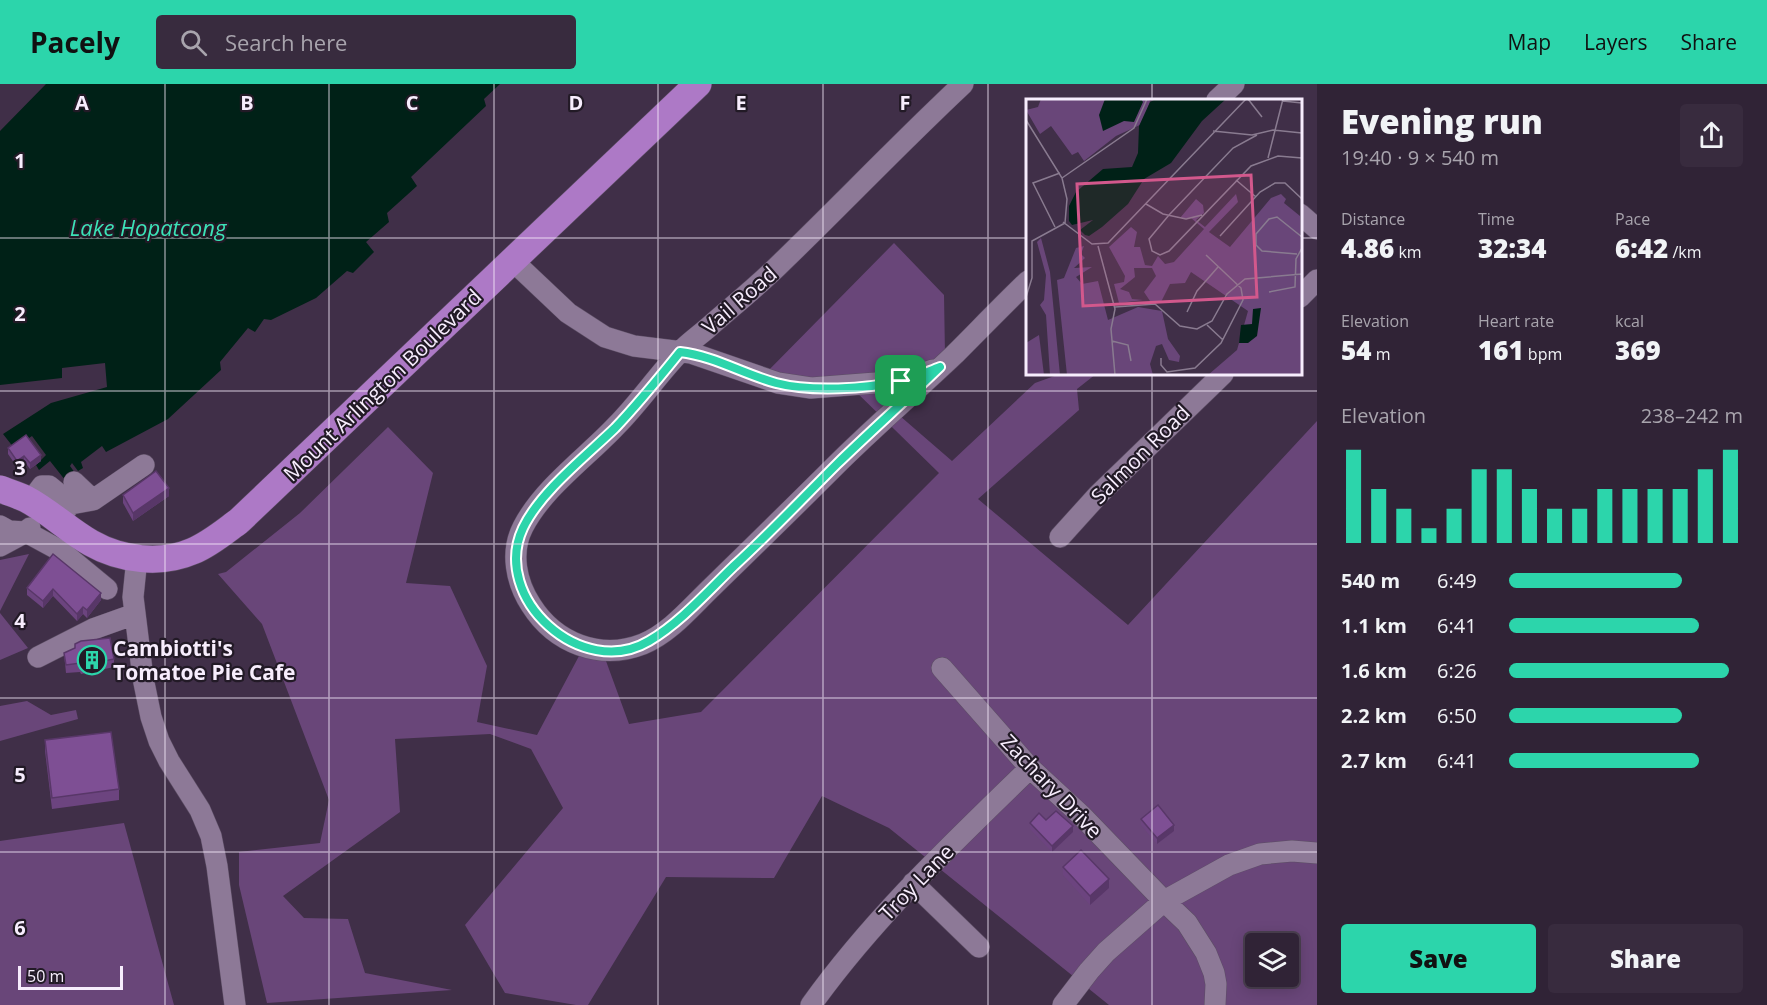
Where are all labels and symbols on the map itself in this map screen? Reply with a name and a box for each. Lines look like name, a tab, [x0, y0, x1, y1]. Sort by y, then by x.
text: A	[75, 89, 89, 116]
text: B	[240, 89, 254, 116]
text: C	[406, 89, 419, 116]
text: D	[569, 89, 583, 116]
text: E	[735, 89, 747, 116]
text: F	[900, 89, 910, 116]
inset map	[1026, 99, 1302, 375]
text: 1	[14, 147, 26, 174]
water label: Lake Hopatcong	[70, 212, 228, 242]
street label: Vail Road	[696, 260, 782, 340]
street label: Mount Arlington Boulevard	[277, 283, 487, 487]
text: 2	[14, 300, 26, 327]
pin	[875, 355, 926, 406]
street label: Salmon Road	[1084, 398, 1196, 510]
text: 3	[14, 454, 26, 481]
text: 4	[14, 607, 26, 634]
place label: Cambiotti's Tomatoe Pie Cafe	[113, 634, 296, 686]
building icon: Cambiotti's Tomatoe Pie Cafe	[76, 644, 108, 676]
street label: Zachary Drive	[995, 728, 1109, 844]
text: 5	[14, 761, 26, 788]
street label: Troy Lane	[873, 838, 959, 926]
text: 6	[14, 914, 26, 941]
scale bar	[18, 963, 123, 990]

